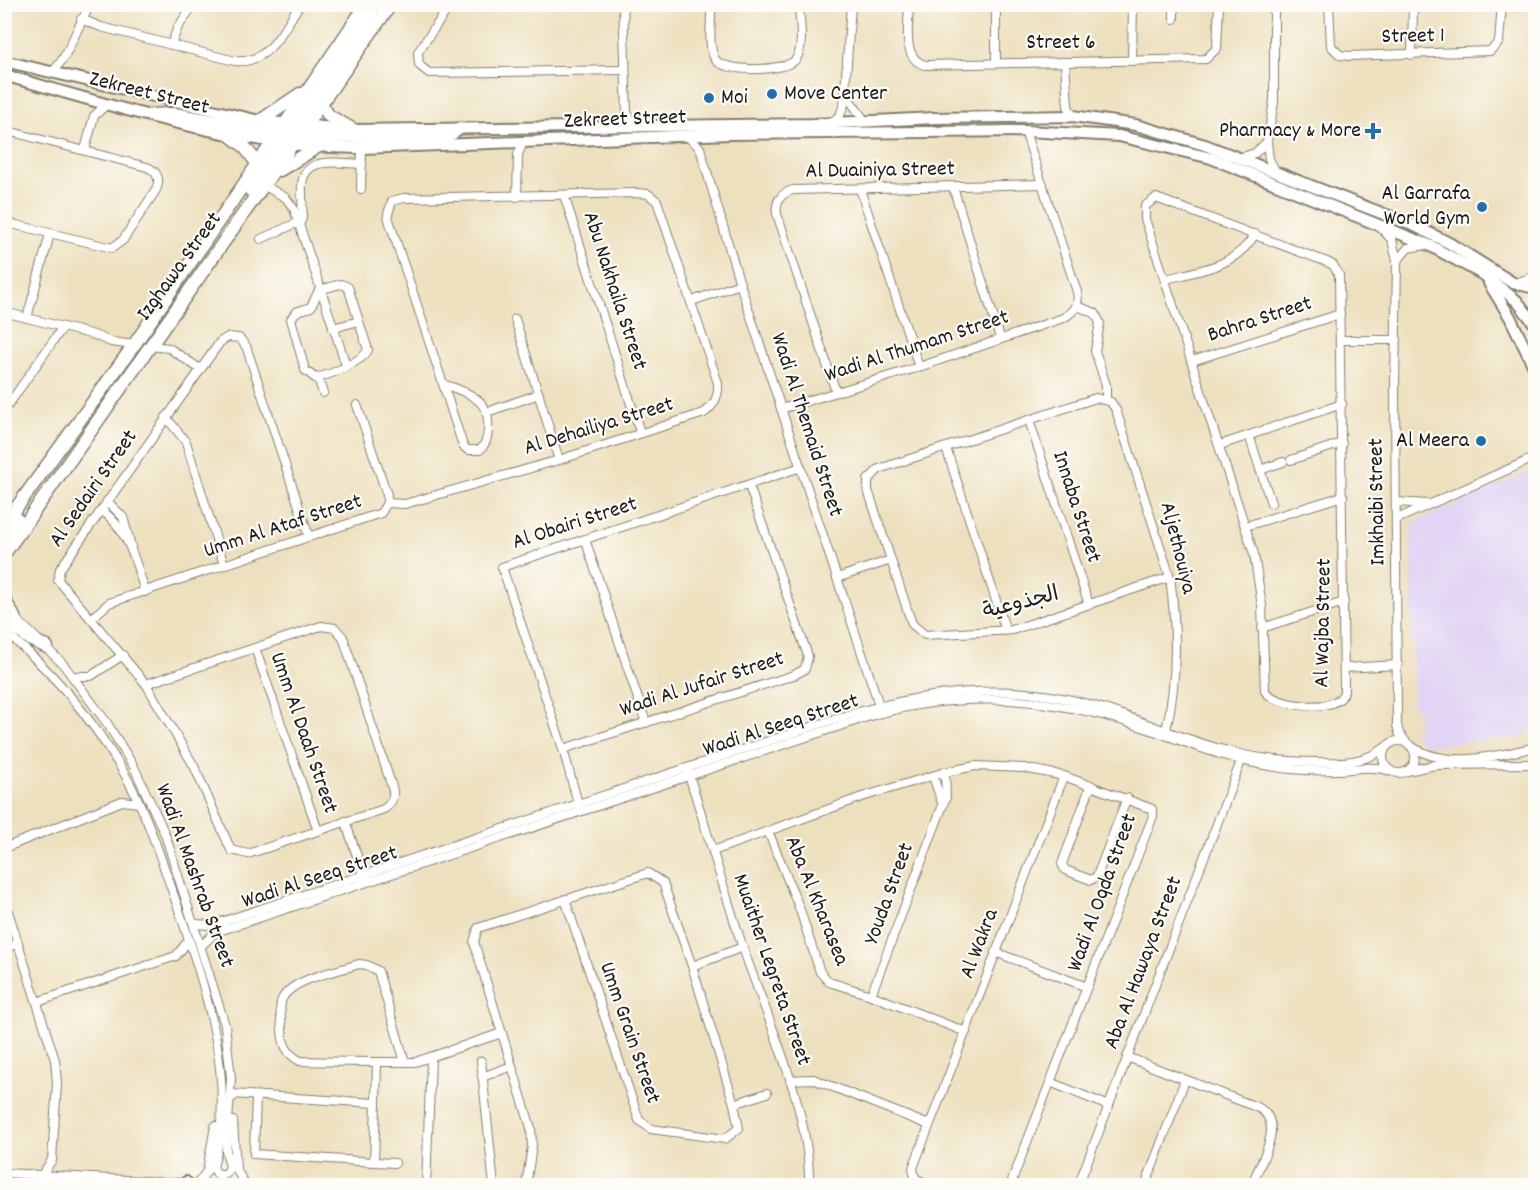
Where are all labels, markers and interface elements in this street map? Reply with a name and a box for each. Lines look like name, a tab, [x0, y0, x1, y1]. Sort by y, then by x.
street label: Street 1	[1381, 21, 1445, 53]
street label: Street 6	[1026, 28, 1096, 59]
street label: Zekreet Street	[86, 64, 212, 124]
place label: Move Center	[784, 79, 888, 110]
place label: Moi	[721, 83, 748, 114]
marker: Move Center	[765, 87, 779, 101]
marker: Moi	[702, 91, 716, 105]
street label: Zekreet Street	[563, 102, 687, 138]
place label: Pharmacy & More	[1219, 116, 1361, 147]
marker: Pharmacy & More	[1366, 124, 1380, 138]
street label: Al Duainiya Street	[805, 154, 955, 188]
place label: Al Garrafa World Gym	[1382, 179, 1471, 235]
marker: Al Garrafa World Gym	[1475, 200, 1489, 214]
street label: Izghawa Street	[130, 206, 230, 328]
street label: Abu Nakhaila Street	[574, 208, 654, 374]
street label: Bahra Street	[1204, 289, 1316, 351]
street label: Wadi Al Thumam Street	[821, 303, 1013, 391]
street label: Wadi Al Themaid Street	[762, 329, 850, 521]
street label: Al Dehailiya Street	[520, 390, 678, 464]
street label: Al Sedairi Street	[42, 424, 146, 554]
place label: Al Meera	[1396, 426, 1470, 457]
marker: Al Meera	[1474, 434, 1488, 448]
street label: Imkhaibi Street	[1361, 438, 1395, 566]
street label: Innaba Street	[1043, 447, 1109, 567]
street label: Umm Al Ataf Street	[200, 487, 366, 567]
street label: Al Obairi Street	[509, 489, 641, 559]
street label: Aljethouiya	[1151, 499, 1204, 598]
street label: Al Wajba Street	[1307, 558, 1341, 688]
street label: الجذوعية	[980, 580, 1062, 628]
street label: Wadi Al Jufair Street	[616, 644, 788, 726]
street label: Umm Al Daah Street	[261, 648, 345, 818]
street label: Wadi Al Seeq Street	[699, 686, 863, 766]
street label: Wadi Al Mashrab Street	[146, 780, 242, 972]
street label: Wadi Al Oqda Street	[1060, 810, 1146, 976]
street label: Aba Al Kharasea	[776, 831, 856, 971]
street label: Wadi Al Seeq Street	[238, 838, 402, 918]
street label: Youda Street	[857, 839, 923, 949]
street label: Muaither Legreta Street	[724, 870, 818, 1070]
street label: Aba Al Hawaya Street	[1097, 872, 1191, 1054]
street label: Al Wakra	[952, 904, 1008, 984]
street label: Umm Grain Street	[590, 958, 668, 1108]

